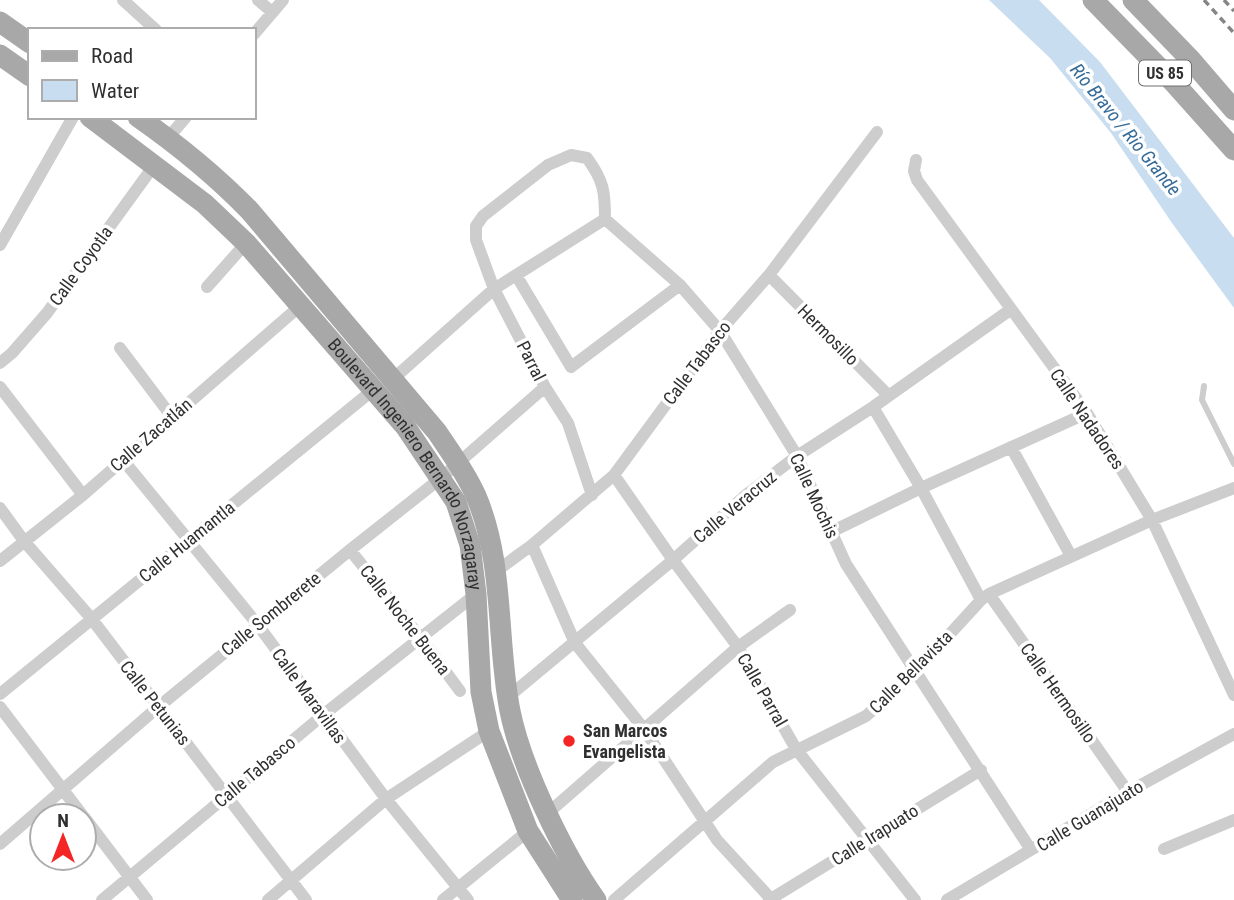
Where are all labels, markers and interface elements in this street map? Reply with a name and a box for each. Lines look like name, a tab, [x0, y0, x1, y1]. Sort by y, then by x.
legend	[28, 28, 256, 119]
text: Road	[91, 44, 133, 68]
water label: Río Bravo / Rio Grande	[1065, 59, 1186, 200]
road number: US 85	[1139, 60, 1191, 86]
text: Water	[91, 79, 139, 103]
street label: Calle Coyotla	[45, 222, 116, 310]
street label: Hermosillo	[794, 300, 863, 369]
street label: Calle Tabasco	[658, 317, 735, 409]
street label: Boulevard Ingeniero Bernardo Norzagaray	[324, 334, 486, 592]
street label: Parral	[513, 337, 550, 384]
street label: Calle Nadadores	[1046, 364, 1129, 473]
street label: Calle Zacatlán	[106, 393, 196, 476]
street label: Calle Mochis	[786, 450, 843, 542]
street label: Calle Veracruz	[689, 466, 781, 547]
street label: Calle Huamantla	[135, 497, 239, 587]
street label: Calle Noche Buena	[356, 561, 455, 679]
street label: Calle Sombrerete	[217, 567, 325, 660]
street label: Calle Bellavista	[865, 626, 956, 717]
street label: Calle Hermosillo	[1016, 639, 1101, 747]
street label: Calle Maravillas	[268, 644, 351, 747]
street label: Calle Parral	[733, 649, 792, 730]
street label: Calle Petunias	[116, 656, 195, 749]
place label: San Marcos Evangelista	[583, 720, 668, 762]
street label: Calle Tabasco	[210, 732, 299, 812]
marker: San Marcos Evangelista	[561, 733, 577, 749]
street label: Calle Guanajuato	[1033, 776, 1147, 856]
street label: Calle Irapuato	[827, 800, 922, 870]
north arrow	[28, 802, 98, 872]
text: N	[57, 809, 69, 832]

